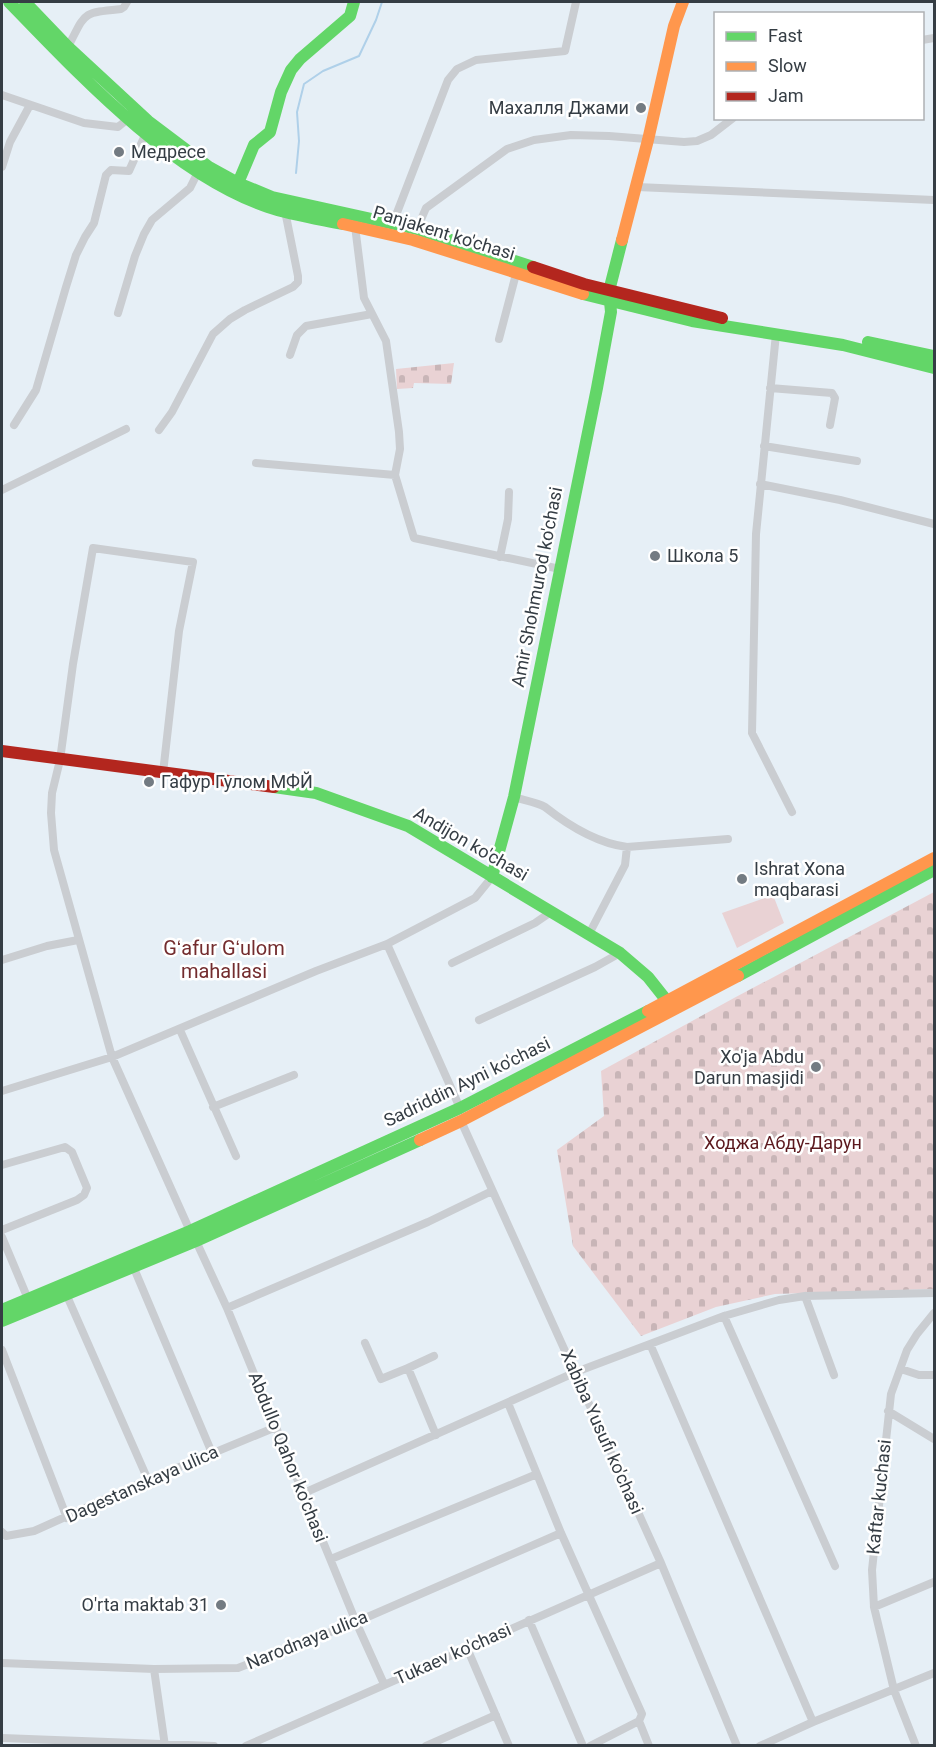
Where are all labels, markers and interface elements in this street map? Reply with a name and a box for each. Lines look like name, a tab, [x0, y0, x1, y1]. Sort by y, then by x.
legend	[714, 12, 924, 120]
text: Fast	[768, 25, 803, 46]
text: Slow	[768, 55, 807, 76]
text: Jam	[768, 85, 804, 106]
place label: Махалля Джами	[489, 97, 629, 118]
marker: Махалля Джами	[634, 101, 648, 115]
place label: Медресе	[131, 141, 206, 162]
marker: Медресе	[112, 145, 126, 159]
street label: Panjakent ko'chasi	[371, 201, 518, 264]
street label: Amir Shohmurod ko'chasi	[507, 485, 566, 689]
place label: Школа 5	[667, 545, 738, 566]
marker: Школа 5	[648, 549, 662, 563]
place label: Гафур Гулом МФЙ	[161, 771, 313, 792]
marker: Гафур Гулом МФЙ	[142, 775, 156, 789]
street label: Andijon ko'chasi	[410, 802, 532, 885]
place label: Ishrat Хоnа mаqbаrasi	[754, 858, 845, 900]
marker: Ishrat Хоnа mаqbаrasi	[735, 872, 749, 886]
district label: Gʻafur Gʻulom mahallasi	[163, 936, 285, 983]
street label: Sadriddin Ayni ko'chasi	[380, 1032, 553, 1131]
place label: Xo'ja Abdu Darun masjidi	[694, 1046, 804, 1088]
marker: Xo'ja Abdu Darun masjidi	[809, 1060, 823, 1074]
park label: Ходжа Абду-Дарун	[704, 1132, 862, 1153]
street label: Xabiba Yusufi ko'chasi	[557, 1346, 648, 1517]
street label: Abdullo Qahor ko'chasi	[245, 1369, 332, 1545]
street label: Kaftar kuchasi	[862, 1438, 895, 1555]
street label: Dagestanskaya ulica	[62, 1440, 221, 1527]
place label: O'rta maktab 31	[82, 1594, 209, 1615]
marker: O'rta maktab 31	[214, 1598, 228, 1612]
street label: Narodnaya ulica	[243, 1606, 371, 1673]
street label: Tukaev ko'chasi	[391, 1619, 514, 1689]

